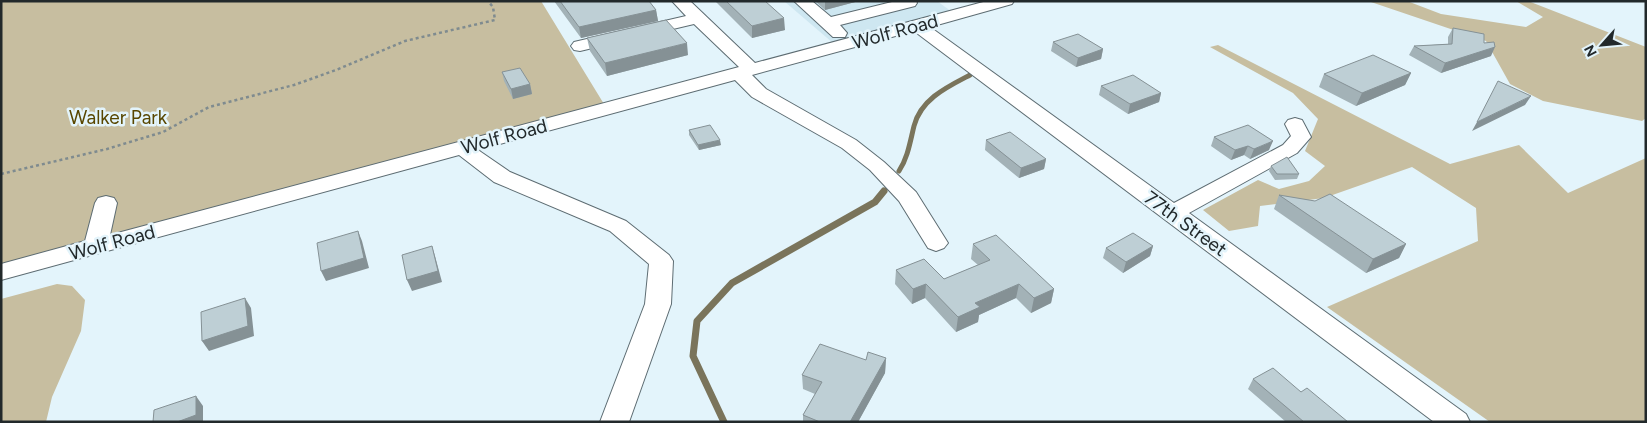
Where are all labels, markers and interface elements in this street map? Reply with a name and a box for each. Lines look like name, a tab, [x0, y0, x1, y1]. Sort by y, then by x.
street label: Wolf Road	[850, 9, 941, 54]
north arrow	[1577, 20, 1627, 70]
text: N	[1581, 42, 1601, 59]
park label: Walker Park	[69, 106, 168, 129]
street label: Wolf Road	[459, 114, 550, 159]
street label: 77th Street	[1140, 186, 1231, 261]
street label: Wolf Road	[67, 220, 158, 265]

